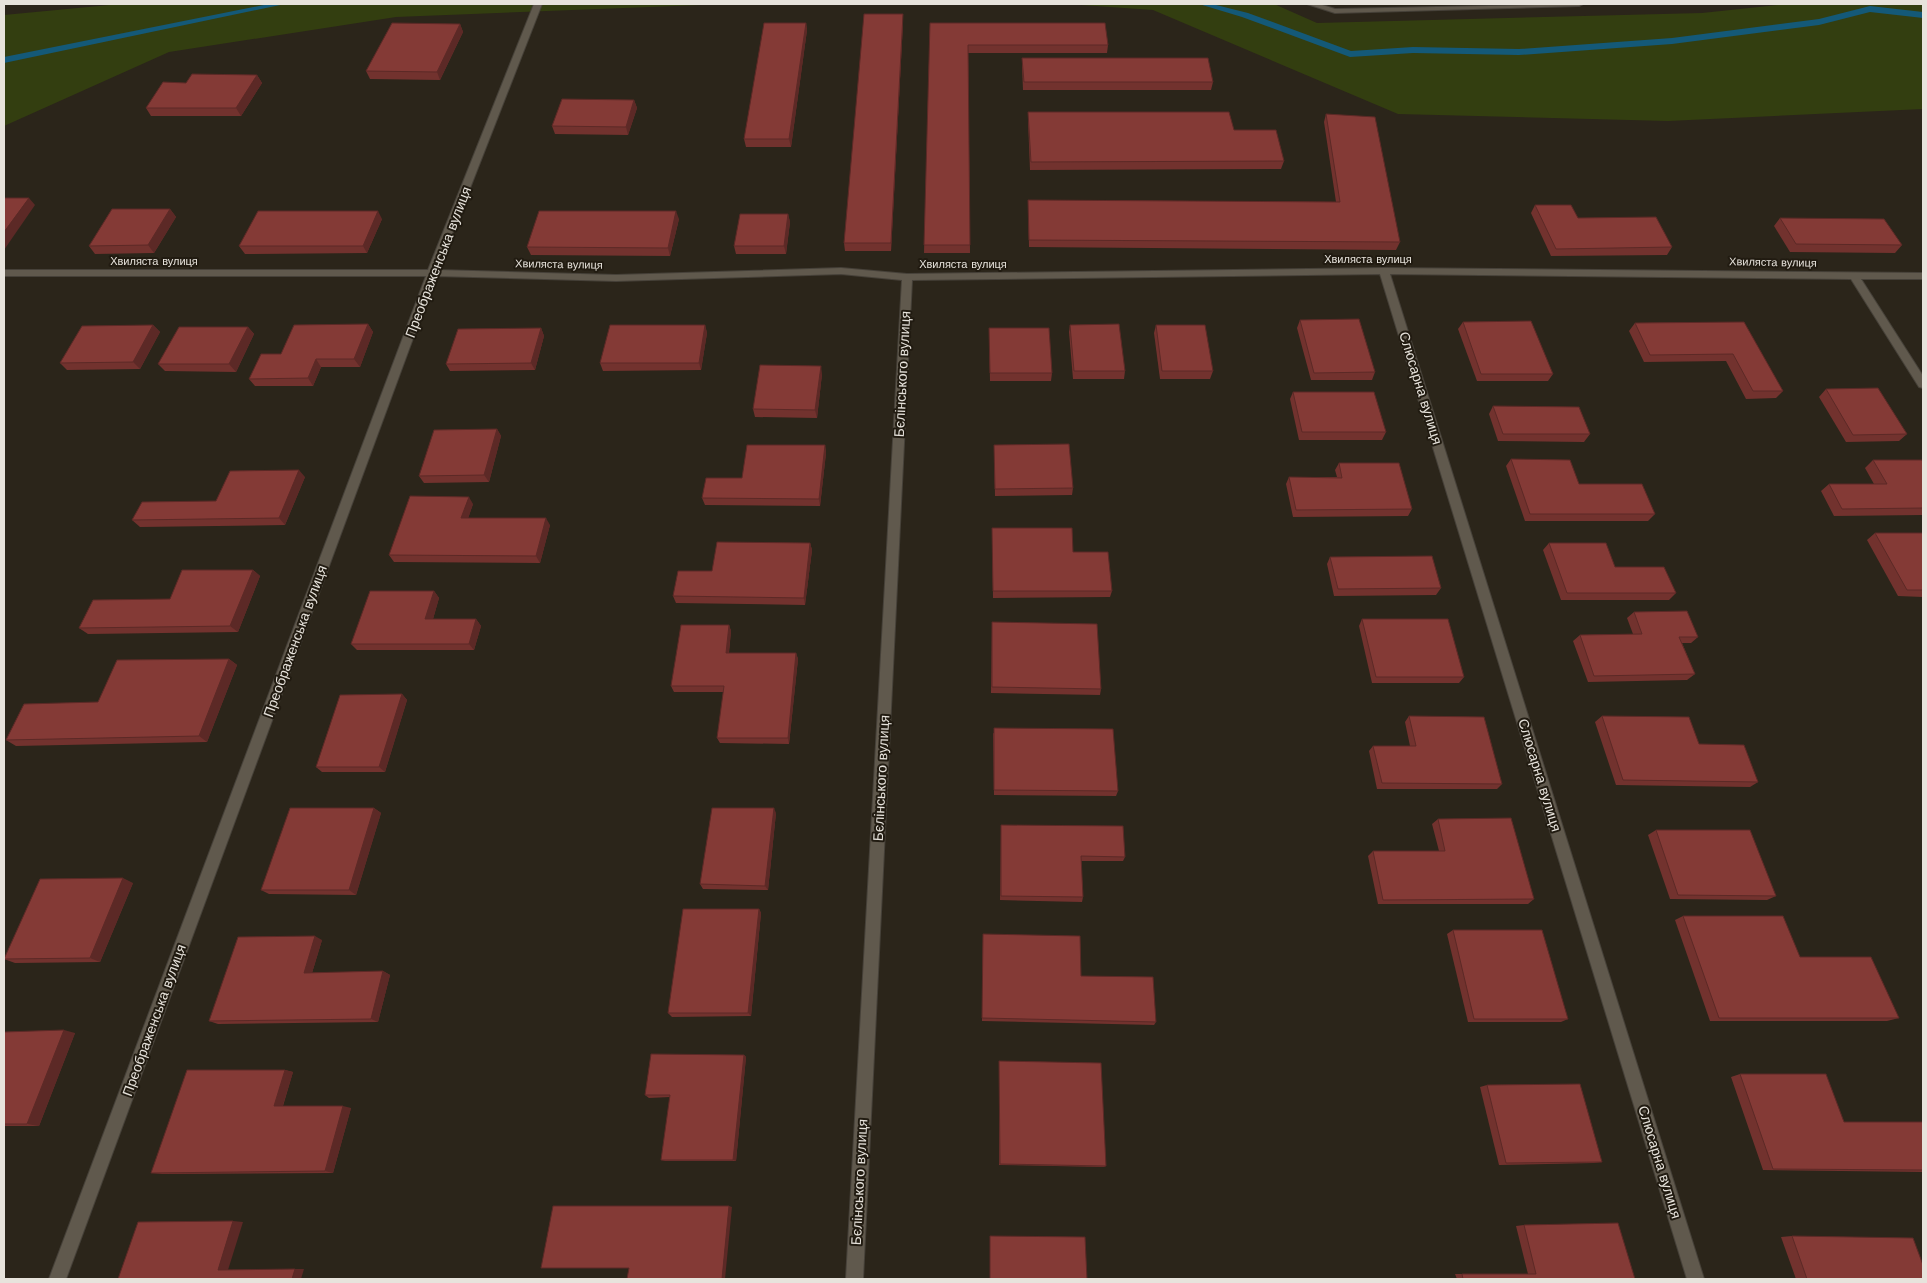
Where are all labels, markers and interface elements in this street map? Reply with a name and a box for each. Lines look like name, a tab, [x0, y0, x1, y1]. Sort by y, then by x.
street label: Преображенська вулиця	[402, 184, 474, 340]
street label: Хвиляста вулиця	[1324, 253, 1412, 266]
street label: Хвиляста вулиця	[110, 255, 198, 268]
street label: Хвиляста вулиця	[1729, 255, 1817, 270]
street label: Хвиляста вулиця	[515, 257, 603, 272]
street label: Хвиляста вулиця	[919, 258, 1007, 271]
street label: Бєлінського вулиця	[891, 310, 913, 438]
street label: Слюсарна вулиця	[1396, 330, 1446, 446]
street label: Преображенська вулиця	[260, 563, 330, 719]
street label: Бєлінського вулиця	[870, 714, 892, 842]
street label: Слюсарна вулиця	[1515, 717, 1565, 833]
street label: Преображенська вулиця	[119, 942, 189, 1098]
street label: Слюсарна вулиця	[1635, 1104, 1685, 1220]
street label: Бєлінського вулиця	[848, 1118, 870, 1246]

